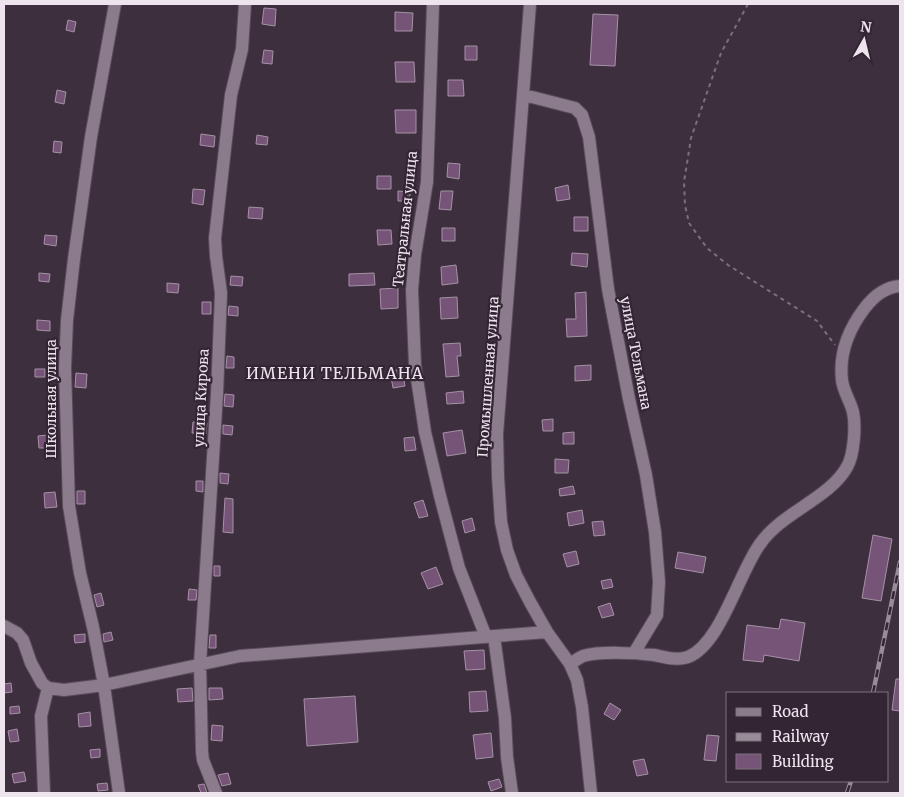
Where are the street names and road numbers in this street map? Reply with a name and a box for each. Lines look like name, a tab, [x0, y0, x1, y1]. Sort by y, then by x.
street label: Театральная улица	[389, 150, 421, 288]
street label: Промышленная улица	[473, 295, 503, 458]
street label: улица Тельмана	[616, 295, 656, 412]
street label: Школьная улица	[42, 339, 60, 459]
street label: улица Кирова	[189, 348, 213, 448]

